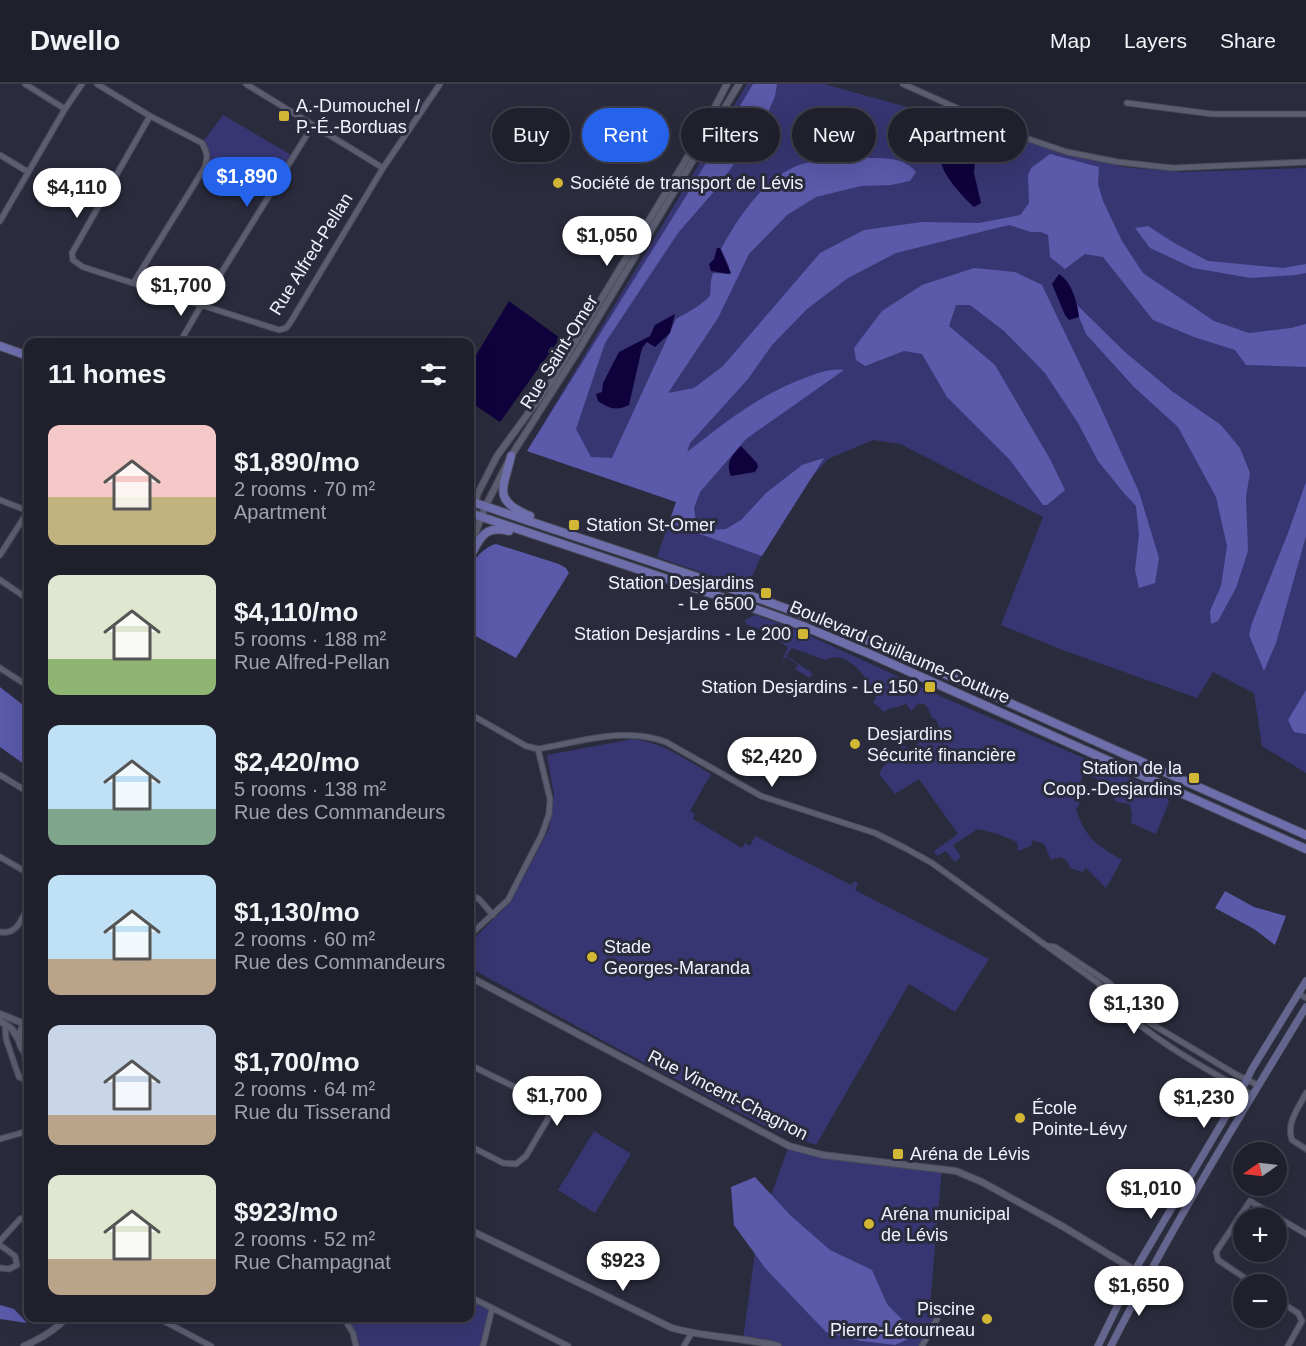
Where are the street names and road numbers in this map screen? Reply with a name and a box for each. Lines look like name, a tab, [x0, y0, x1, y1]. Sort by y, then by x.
street label: Rue Alfred-Pellan	[265, 189, 357, 319]
street label: Rue Saint-Omer	[516, 292, 602, 412]
street label: Boulevard Guillaume-Couture	[787, 596, 1013, 708]
street label: Rue Vincent-Chagnon	[645, 1046, 811, 1144]

